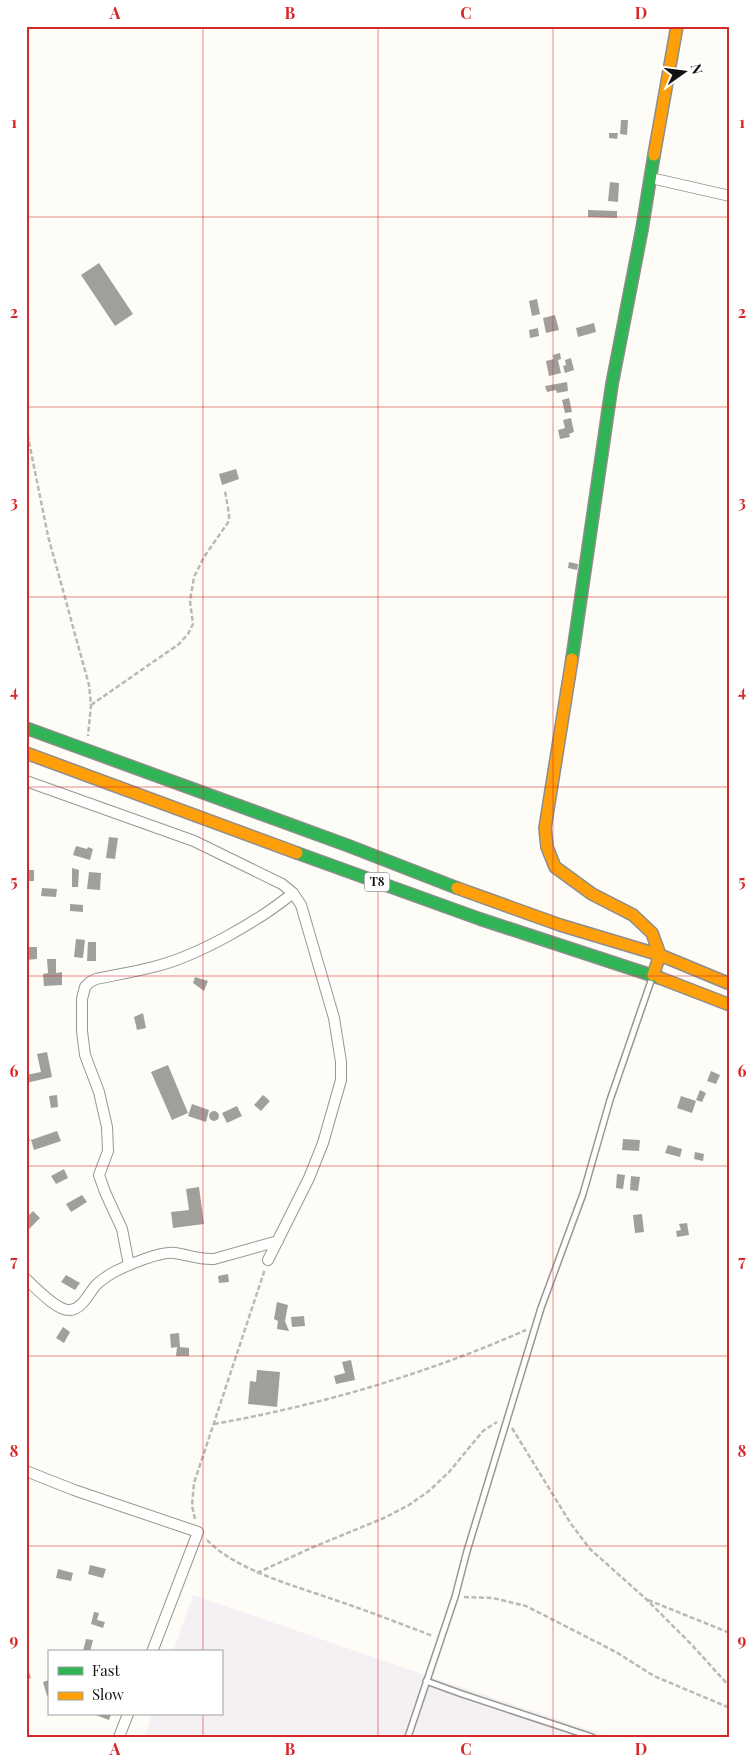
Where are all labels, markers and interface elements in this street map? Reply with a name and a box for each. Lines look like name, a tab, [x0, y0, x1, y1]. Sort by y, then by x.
text: A	[109, 2, 121, 23]
text: B	[285, 2, 296, 23]
text: C	[460, 2, 472, 23]
text: D	[635, 2, 647, 23]
north arrow	[658, 48, 708, 98]
text: N	[687, 62, 708, 76]
text: 1	[11, 111, 17, 132]
text: 1	[739, 111, 745, 132]
text: 2	[10, 301, 18, 322]
text: 2	[738, 301, 746, 322]
text: 3	[10, 491, 18, 512]
text: 3	[738, 491, 746, 512]
text: 4	[10, 680, 18, 701]
text: 4	[738, 680, 746, 701]
text: 5	[10, 870, 18, 891]
text: 5	[738, 870, 746, 891]
road number: T8	[364, 872, 390, 892]
text: 6	[10, 1060, 19, 1081]
text: 6	[738, 1060, 747, 1081]
text: 7	[10, 1250, 18, 1271]
text: 7	[738, 1250, 746, 1271]
text: 8	[10, 1440, 19, 1461]
text: 8	[738, 1440, 747, 1461]
text: 9	[10, 1629, 19, 1650]
text: 9	[738, 1629, 747, 1650]
legend	[48, 1650, 222, 1716]
text: Fast	[92, 1660, 121, 1680]
text: Slow	[92, 1684, 124, 1704]
text: A	[109, 1738, 121, 1759]
text: B	[285, 1738, 296, 1759]
text: C	[460, 1738, 472, 1759]
text: D	[635, 1738, 647, 1759]

